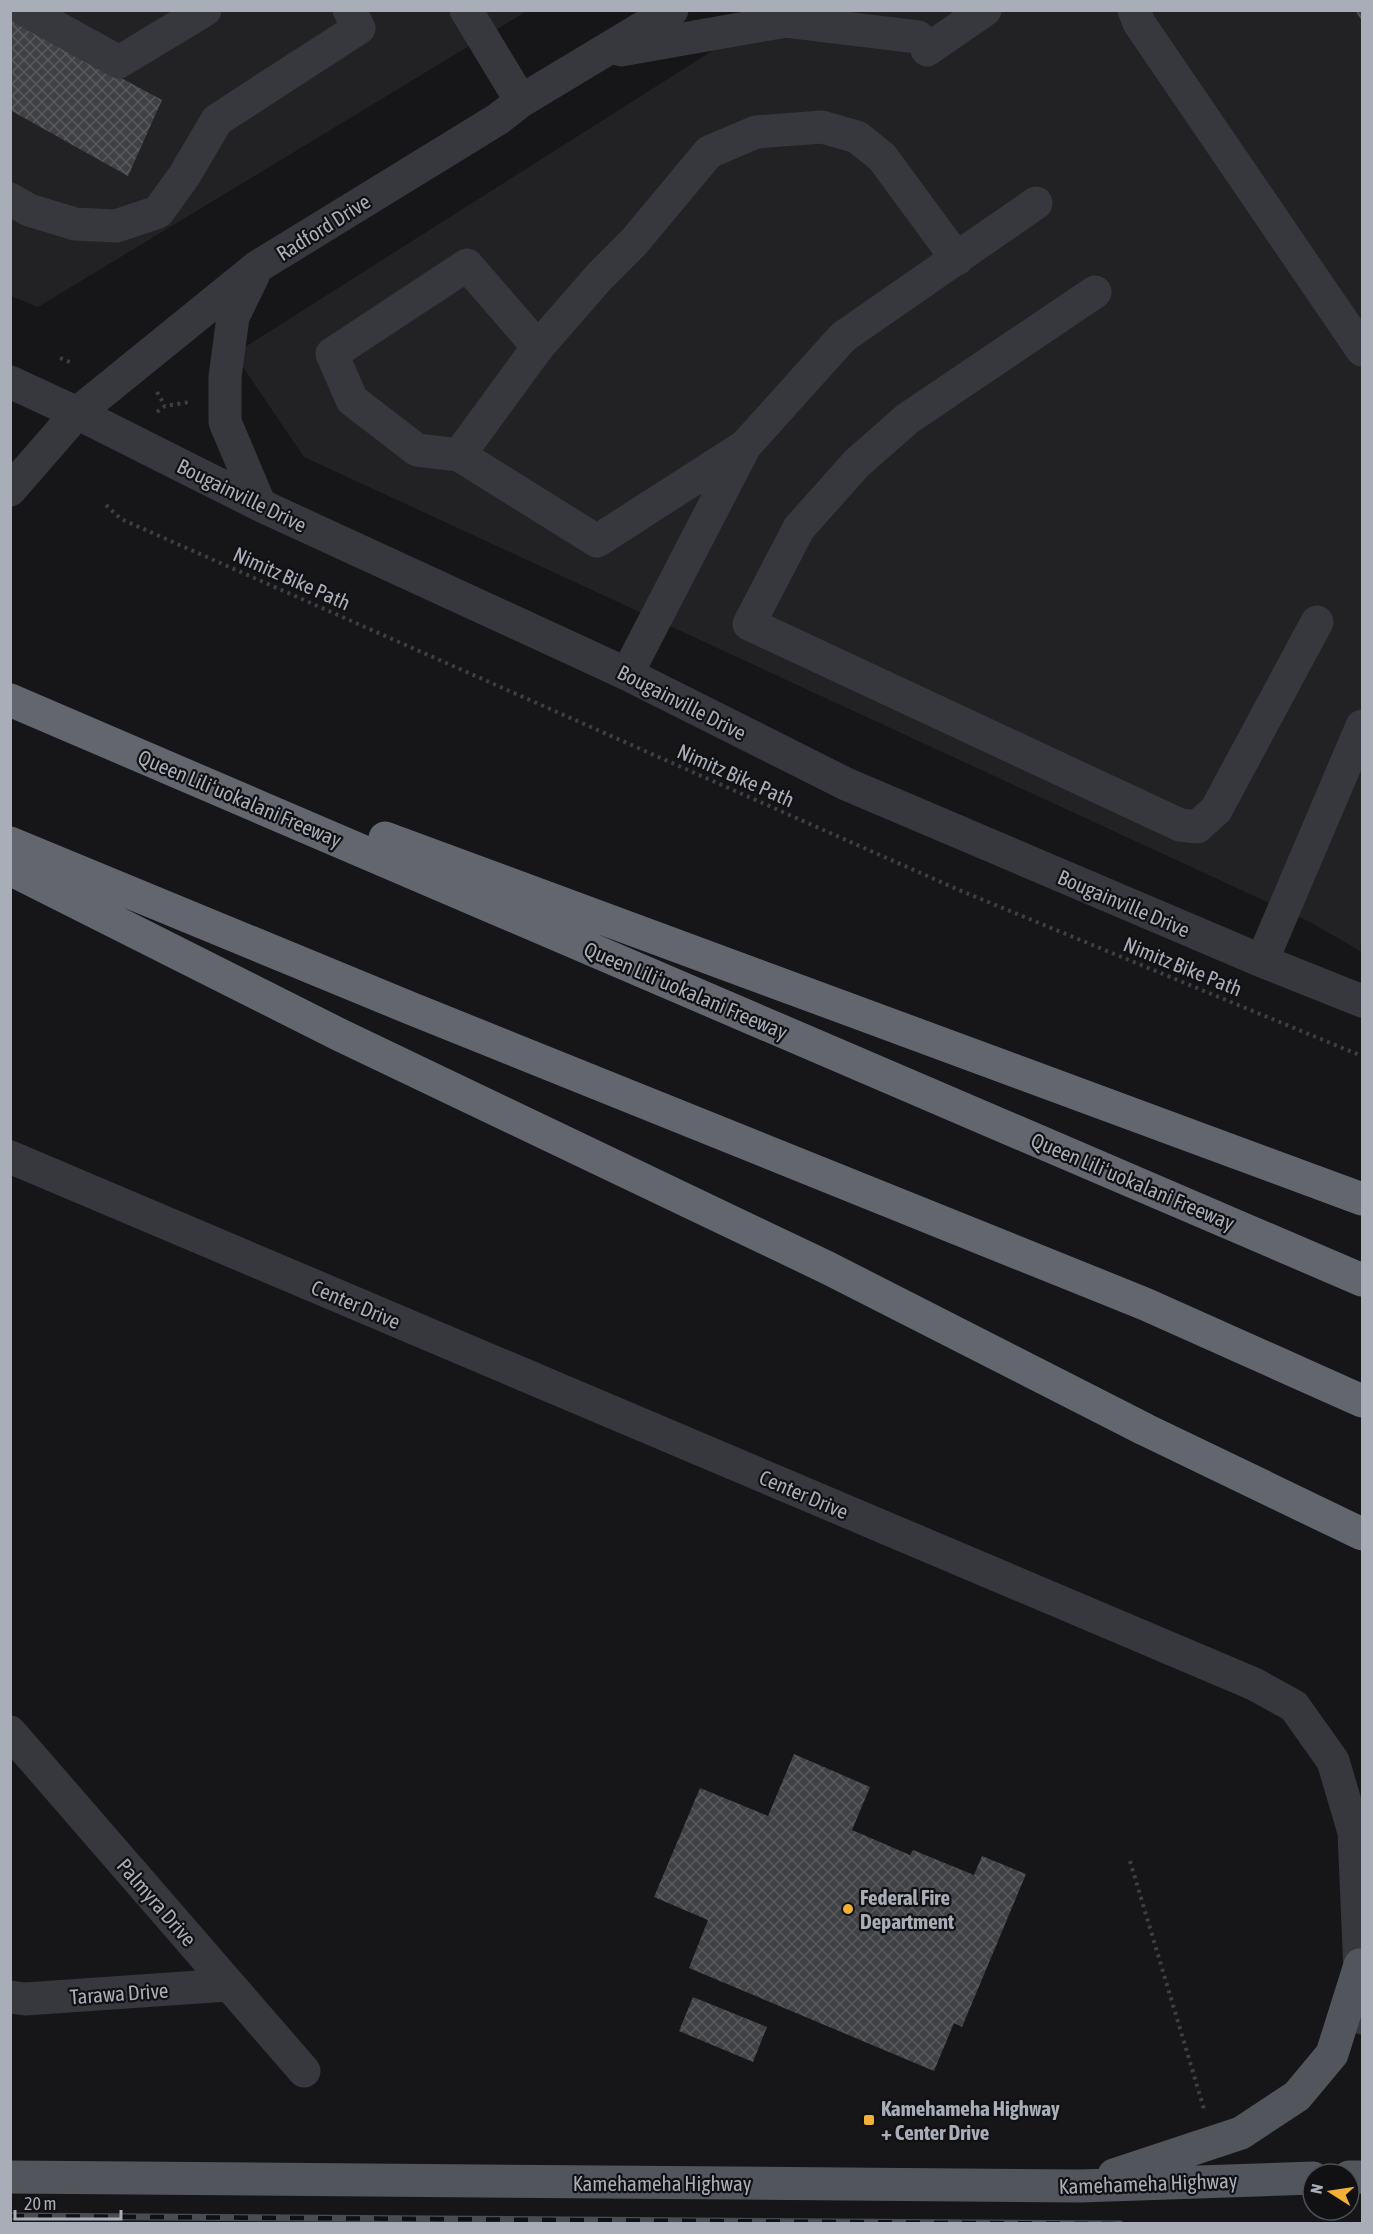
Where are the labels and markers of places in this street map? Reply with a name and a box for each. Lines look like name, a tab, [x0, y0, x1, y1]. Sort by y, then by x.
place label: Federal Fire Department	[860, 1885, 954, 1933]
marker: Federal Fire Department	[841, 1902, 855, 1916]
place label: Kamehameha Highway + Center Drive	[881, 2096, 1060, 2144]
marker: Kamehameha Highway + Center Drive	[862, 2113, 876, 2127]

